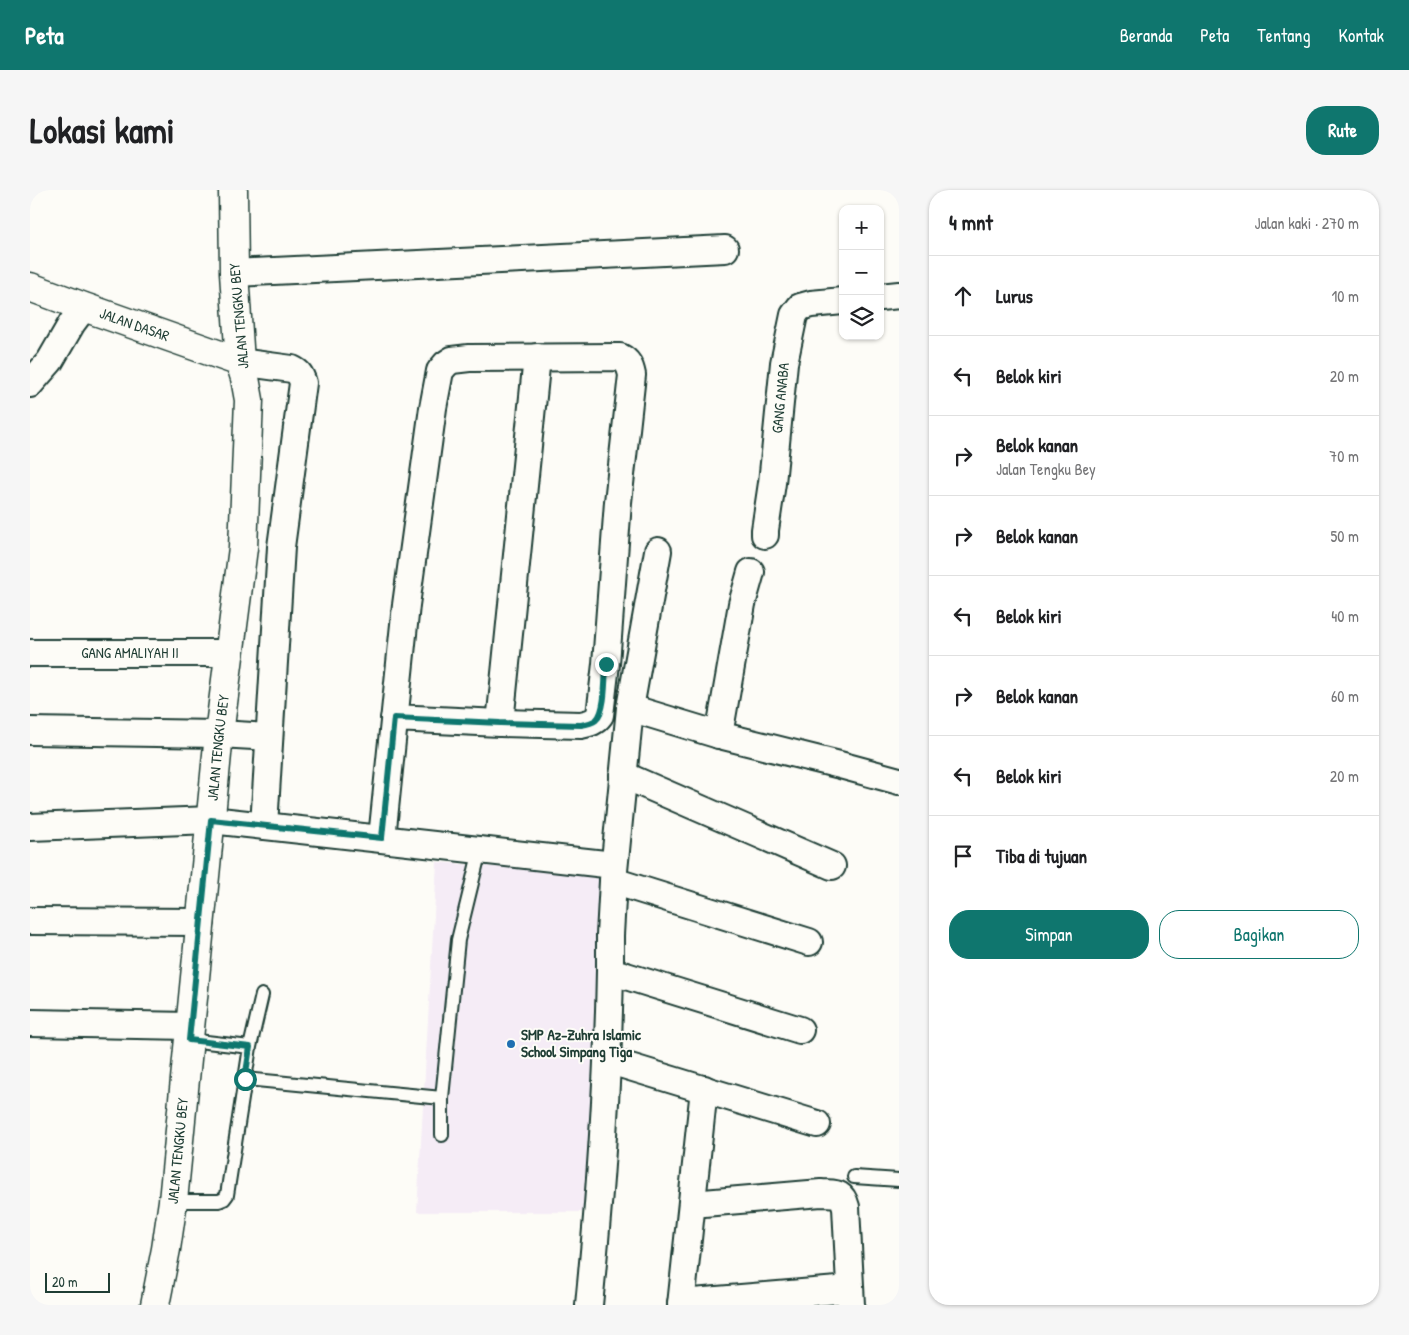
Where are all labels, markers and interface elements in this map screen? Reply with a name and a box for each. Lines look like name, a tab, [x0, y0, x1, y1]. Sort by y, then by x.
text: Peta	[25, 19, 64, 51]
text: Beranda	[1120, 23, 1172, 48]
text: Peta	[1200, 23, 1229, 48]
text: Tentang	[1257, 23, 1310, 48]
text: Kontak	[1338, 23, 1384, 48]
button: Rute	[1306, 106, 1379, 155]
text: Lokasi kami	[30, 107, 175, 154]
map controls	[839, 205, 884, 340]
button: +	[839, 205, 884, 250]
text: 4 mnt	[949, 208, 993, 237]
text: Jalan kaki · 270 m	[1255, 212, 1359, 234]
button: −	[839, 250, 884, 295]
street label: JALAN TENGKU BEY	[223, 262, 254, 370]
icon: ahead	[949, 282, 977, 310]
text: Lurus	[996, 283, 1033, 309]
text: 10 m	[1331, 285, 1359, 307]
button: layers	[839, 295, 884, 340]
street label: JALAN DASAR	[97, 302, 173, 346]
street label: GANG ANABA	[766, 361, 794, 434]
icon: left	[949, 362, 977, 390]
text: Belok kiri	[996, 363, 1062, 389]
text: 20 m	[1330, 365, 1359, 387]
text: Belok kanan	[996, 432, 1078, 458]
icon: right	[949, 442, 977, 470]
text: 70 m	[1329, 445, 1359, 467]
text: Jalan Tengku Bey	[996, 458, 1096, 480]
icon: right	[949, 522, 977, 550]
text: Belok kanan	[996, 523, 1078, 549]
text: 50 m	[1331, 525, 1359, 547]
icon: left	[949, 602, 977, 630]
text: Belok kiri	[996, 603, 1062, 629]
text: 40 m	[1331, 605, 1359, 627]
street label: GANG AMALIYAH II	[81, 642, 179, 663]
route end	[595, 653, 618, 676]
icon: right	[949, 682, 977, 710]
text: Belok kanan	[996, 683, 1078, 709]
text: 60 m	[1331, 685, 1359, 707]
street label: JALAN TENGKU BEY	[201, 693, 234, 802]
icon: left	[949, 762, 977, 790]
text: Belok kiri	[996, 763, 1062, 789]
text: 20 m	[1330, 765, 1359, 787]
icon: arrive	[949, 842, 977, 870]
text: Tiba di tujuan	[996, 843, 1087, 869]
button: Simpan	[949, 910, 1149, 959]
button: Bagikan	[1159, 910, 1359, 959]
place label: SMP Az-Zuhra Islamic School Simpang Tiga	[521, 1024, 642, 1063]
marker: SMP Az-Zuhra Islamic School Simpang Tiga	[505, 1038, 517, 1050]
route start	[234, 1068, 257, 1091]
street label: JALAN TENGKU BEY	[162, 1096, 193, 1205]
scale bar	[45, 1270, 110, 1293]
text: 20 m	[52, 1272, 78, 1291]

